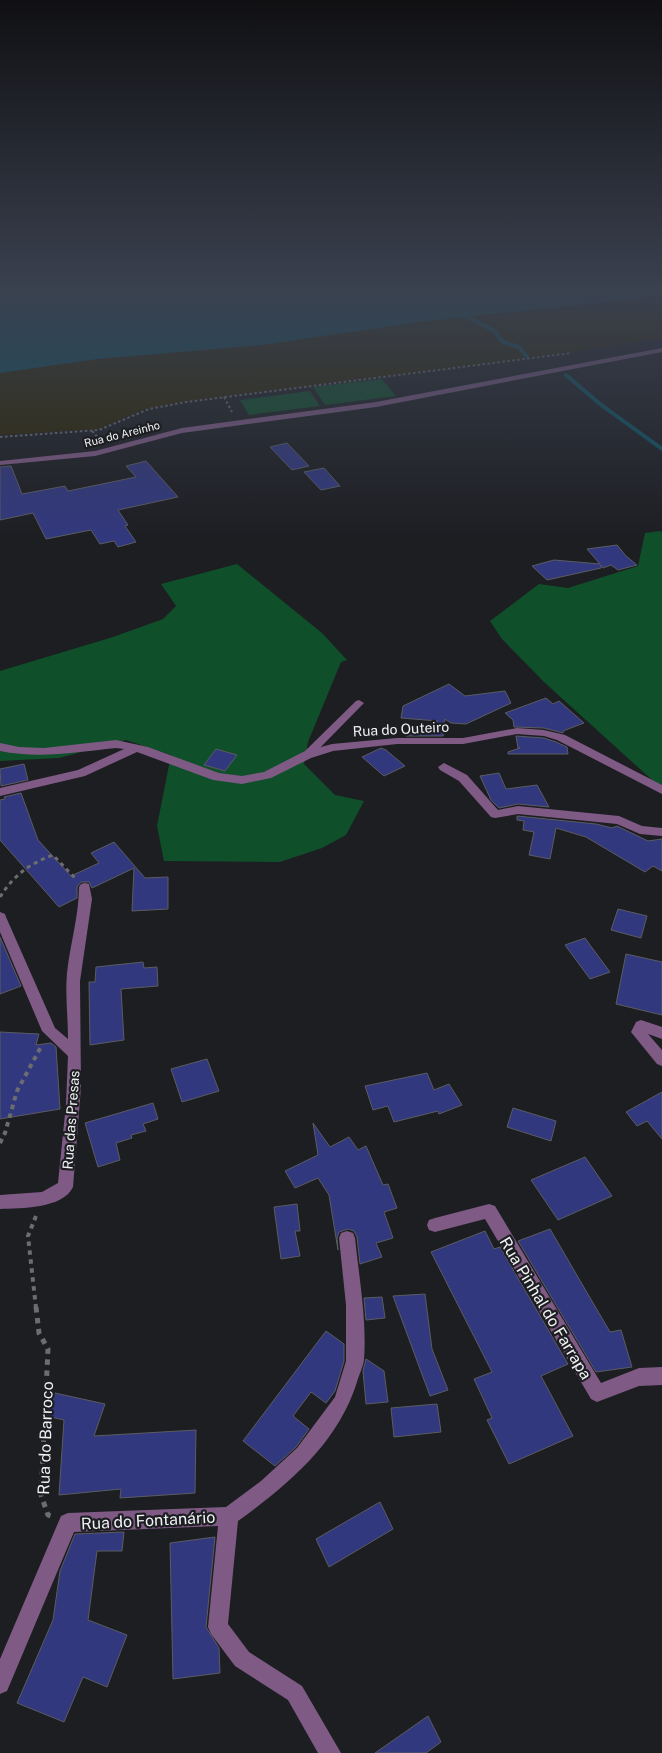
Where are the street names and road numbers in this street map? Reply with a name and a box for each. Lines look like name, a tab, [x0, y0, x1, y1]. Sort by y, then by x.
street label: Rua do Areinho	[83, 419, 161, 449]
street label: Rua do Outeiro	[352, 718, 450, 740]
street label: Rua das Presas	[60, 1070, 82, 1170]
street label: Rua Pinhal do Farrapa	[496, 1234, 596, 1383]
street label: Rua do Barroco	[34, 1381, 57, 1495]
street label: Rua do Fontanário	[80, 1507, 216, 1534]

